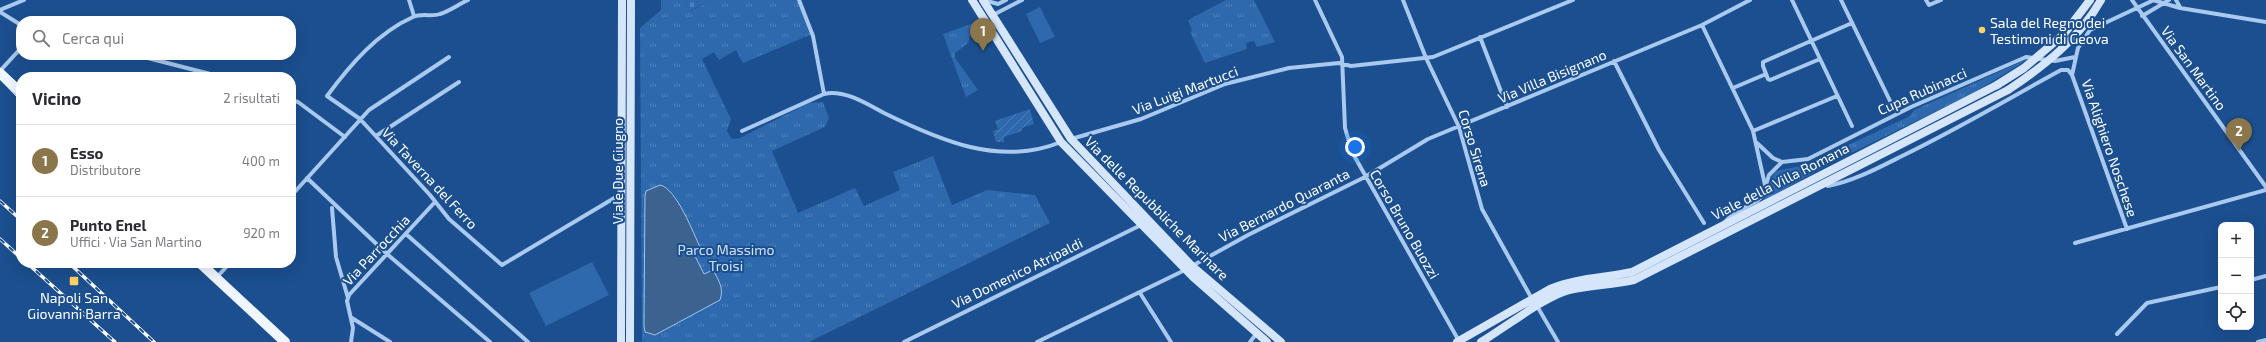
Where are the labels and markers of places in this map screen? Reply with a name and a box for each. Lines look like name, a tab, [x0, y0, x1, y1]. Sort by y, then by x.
place label: Sala del Regno dei Testimoni di Geova	[1990, 14, 2109, 47]
pin: 1	[970, 18, 996, 51]
marker: Sala del Regno dei Testimoni di Geova	[1977, 25, 1987, 35]
pin: 2	[2226, 118, 2252, 151]
marker: Napoli San Giovanni Barra	[68, 275, 80, 287]
place label: Napoli San Giovanni Barra	[27, 289, 121, 322]

